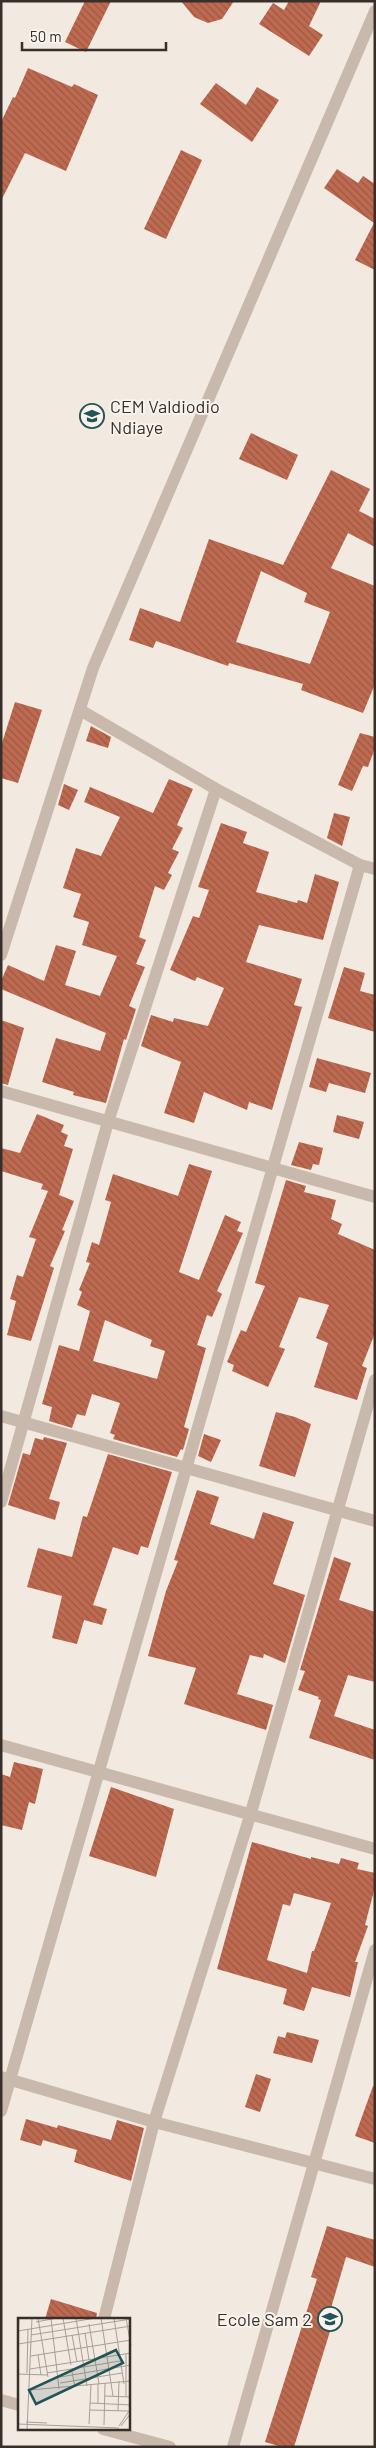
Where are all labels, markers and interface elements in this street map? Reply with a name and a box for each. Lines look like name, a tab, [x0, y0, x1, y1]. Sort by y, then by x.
scale bar	[22, 20, 166, 52]
text: 50 m	[30, 27, 62, 45]
place label: CEM Valdiodio Ndiaye	[110, 395, 220, 438]
school or university icon: CEM Valdiodio Ndiaye	[79, 403, 105, 429]
school or university icon: Ecole Sam 2	[317, 2306, 343, 2332]
place label: Ecole Sam 2	[217, 2308, 312, 2330]
inset map	[18, 2318, 130, 2430]

